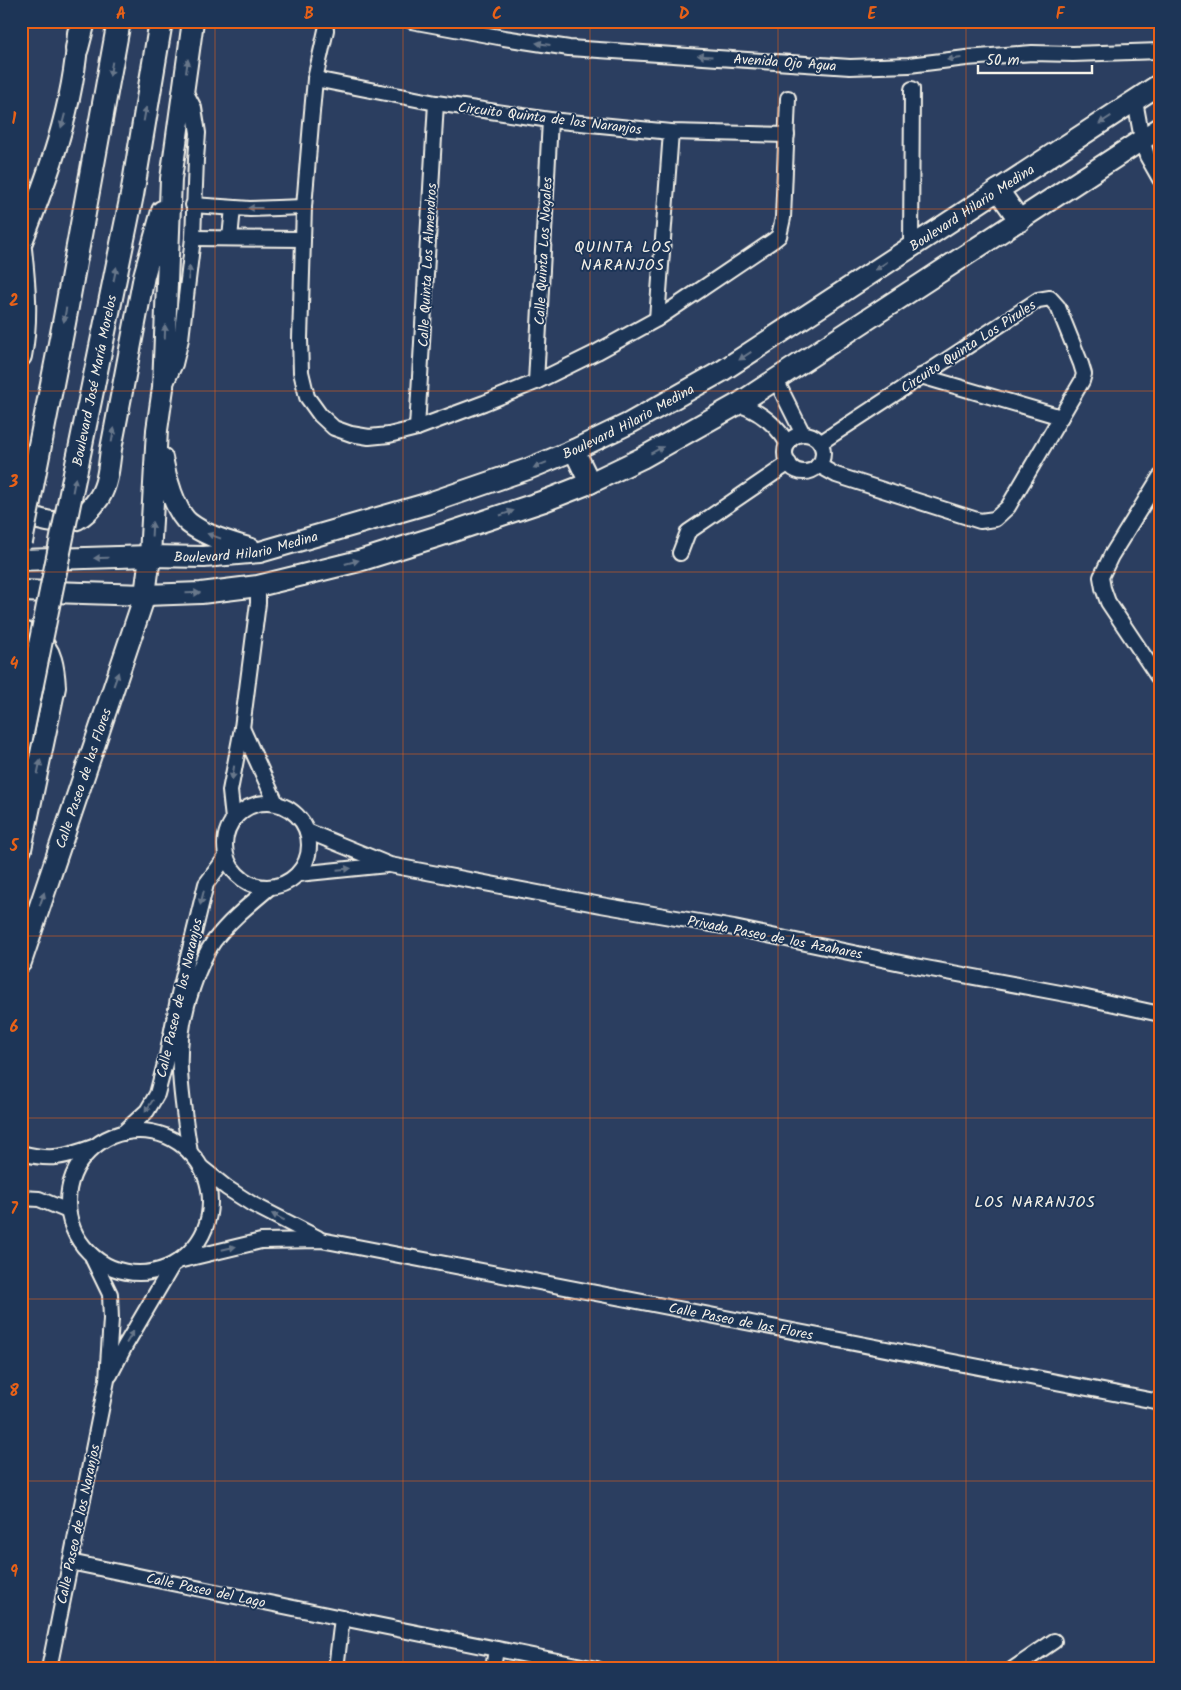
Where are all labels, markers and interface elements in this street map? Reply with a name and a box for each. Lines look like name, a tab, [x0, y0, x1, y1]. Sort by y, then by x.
text: A	[116, 2, 126, 27]
text: B	[304, 2, 314, 27]
text: C	[492, 2, 502, 27]
text: D	[679, 2, 690, 27]
text: E	[868, 2, 878, 27]
text: F	[1056, 2, 1066, 27]
one-way arrow	[534, 39, 550, 47]
scale bar	[978, 42, 1092, 74]
street label: Avenida Ojo Agua	[733, 48, 837, 78]
text: 50 m	[986, 49, 1020, 73]
one-way arrow	[696, 52, 712, 60]
one-way arrow	[946, 55, 962, 63]
one-way arrow	[183, 57, 191, 73]
one-way arrow	[106, 62, 114, 78]
street label: Circuito Quinta de los Naranjos	[457, 97, 643, 141]
one-way arrow	[142, 106, 150, 122]
text: 1	[12, 107, 17, 132]
one-way arrow	[59, 113, 67, 128]
one-way arrow	[1098, 116, 1111, 125]
street label: Boulevard Hilario Medina	[905, 159, 1039, 257]
street label: Calle Quinta Los Nogales	[529, 176, 559, 326]
street label: Calle Quinta Los Almendros	[413, 182, 443, 348]
one-way arrow	[247, 204, 263, 212]
district label: QUINTA LOS NARANJOS	[574, 235, 672, 278]
one-way arrow	[874, 262, 887, 271]
one-way arrow	[185, 265, 193, 281]
one-way arrow	[111, 266, 119, 281]
text: 2	[9, 289, 19, 314]
street label: Boulevard José María Morelos	[67, 293, 123, 468]
street label: Circuito Quinta Los Pirules	[896, 295, 1041, 399]
one-way arrow	[61, 308, 69, 324]
one-way arrow	[161, 324, 169, 340]
one-way arrow	[738, 351, 752, 361]
street label: Boulevard Hilario Medina	[559, 379, 699, 466]
one-way arrow	[110, 427, 118, 443]
one-way arrow	[649, 446, 664, 454]
one-way arrow	[533, 461, 547, 469]
text: 3	[9, 470, 19, 495]
one-way arrow	[70, 476, 78, 492]
one-way arrow	[500, 509, 515, 516]
one-way arrow	[148, 521, 156, 537]
street label: Boulevard Hilario Medina	[174, 526, 321, 569]
one-way arrow	[206, 532, 221, 540]
one-way arrow	[93, 554, 109, 562]
one-way arrow	[345, 558, 360, 566]
one-way arrow	[186, 589, 202, 597]
text: 4	[10, 652, 19, 677]
one-way arrow	[112, 671, 120, 686]
street label: Calle Paseo de las Flores	[50, 705, 118, 852]
one-way arrow	[35, 759, 43, 775]
one-way arrow	[228, 765, 236, 781]
text: 5	[9, 834, 20, 859]
one-way arrow	[337, 865, 353, 873]
one-way arrow	[198, 891, 206, 906]
one-way arrow	[39, 892, 46, 907]
street label: Privada Paseo de los Azahares	[685, 910, 864, 966]
street label: Calle Paseo de los Naranjos	[151, 916, 209, 1080]
text: 6	[10, 1015, 19, 1040]
one-way arrow	[145, 1099, 154, 1113]
district label: LOS NARANJOS	[974, 1190, 1096, 1215]
text: 7	[10, 1197, 18, 1222]
one-way arrow	[271, 1213, 285, 1221]
one-way arrow	[222, 1244, 237, 1252]
street label: Calle Paseo de las Flores	[667, 1297, 815, 1347]
one-way arrow	[125, 1330, 134, 1343]
text: 8	[9, 1379, 19, 1404]
street label: Calle Paseo de los Naranjos	[51, 1442, 107, 1606]
text: 9	[10, 1560, 18, 1585]
street label: Calle Paseo del Lago	[144, 1568, 268, 1614]

